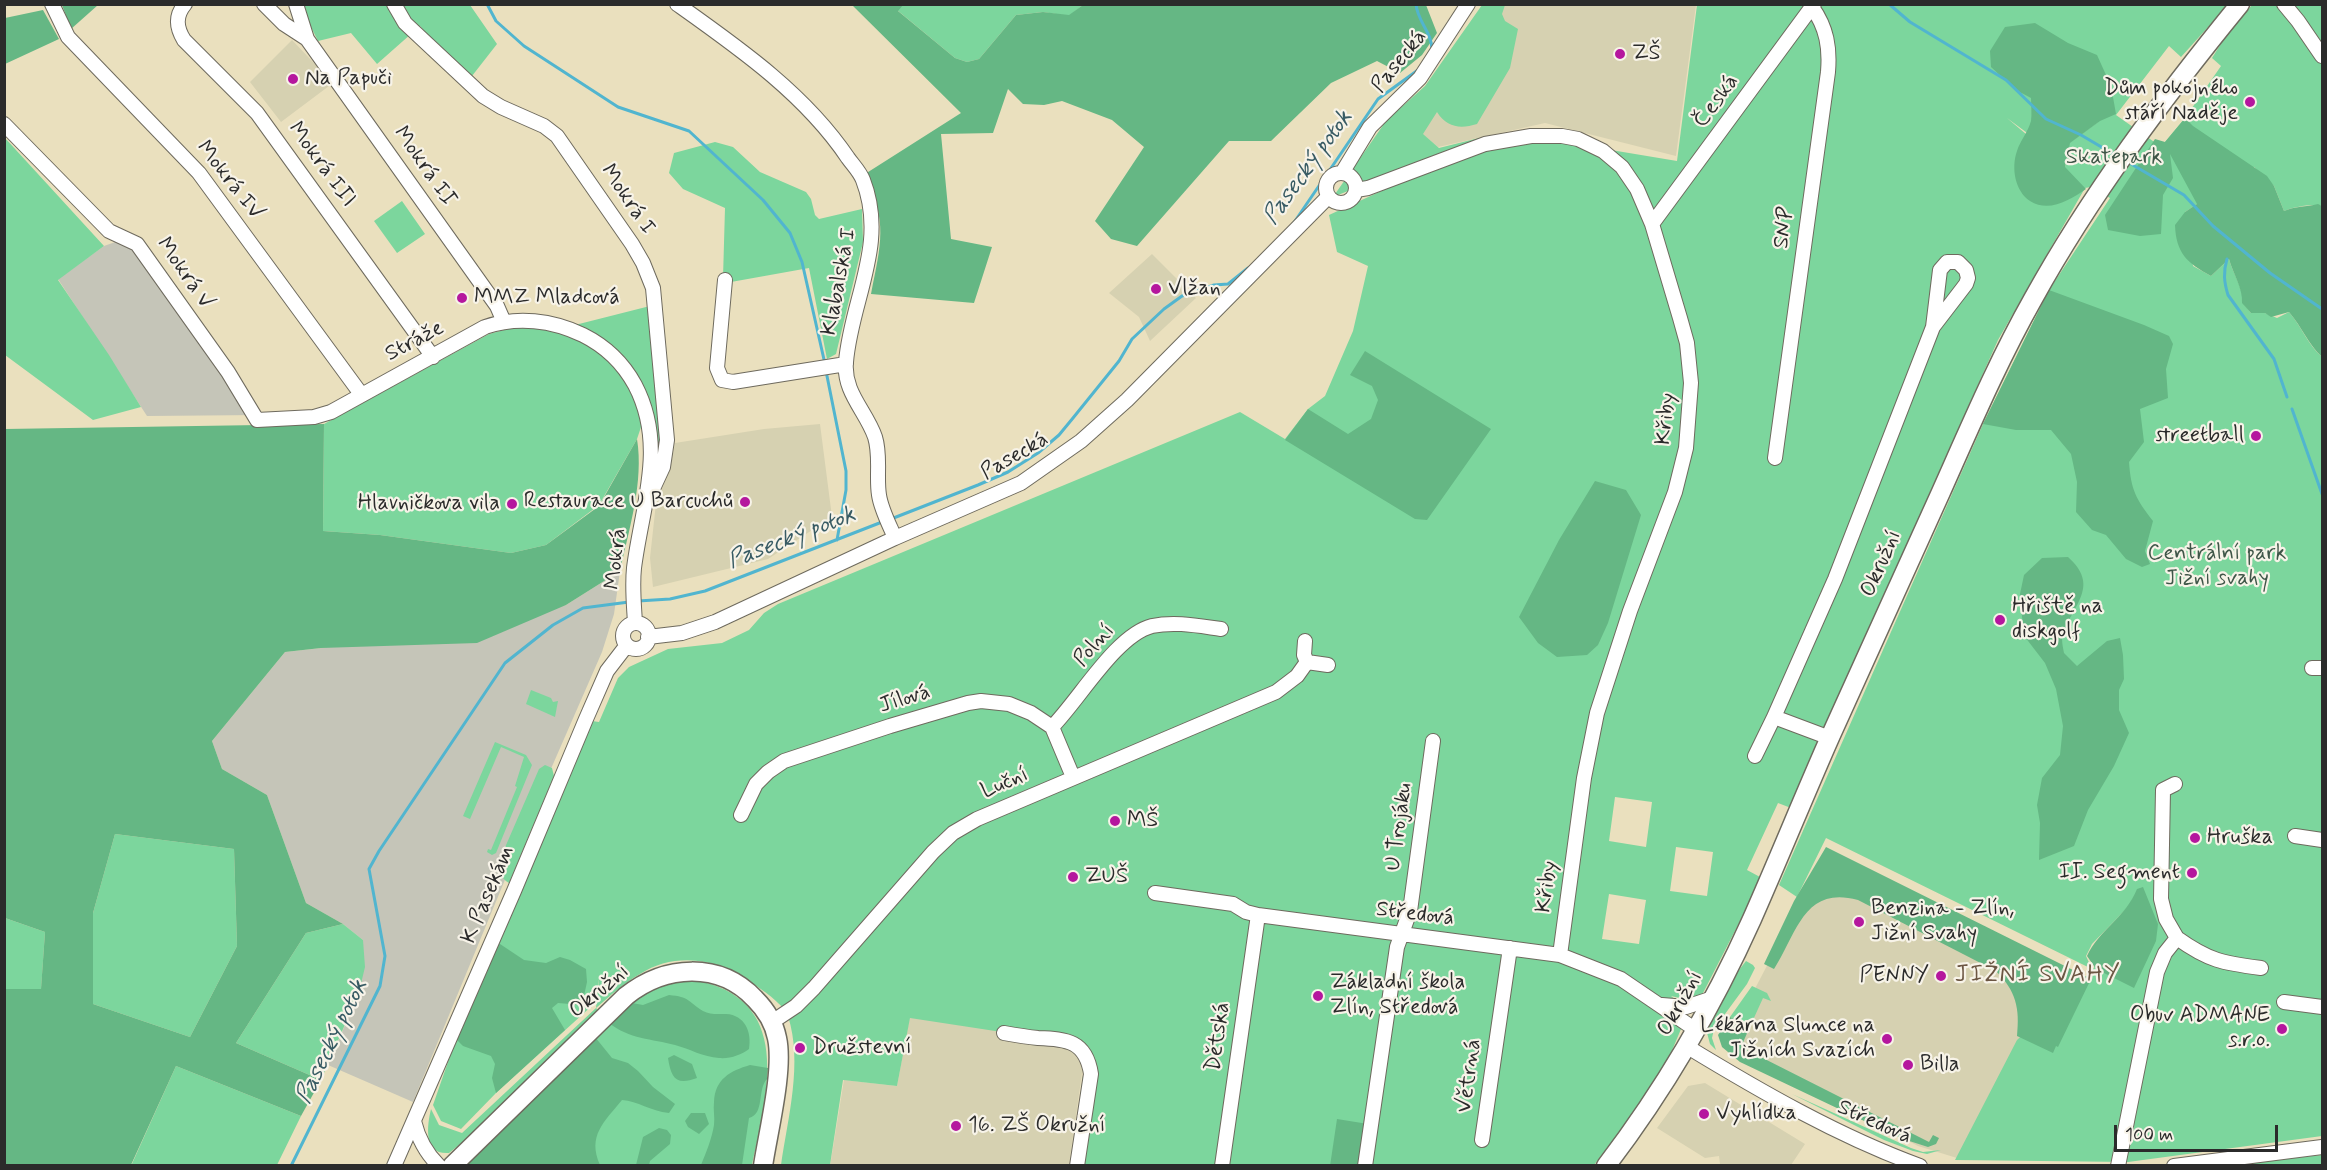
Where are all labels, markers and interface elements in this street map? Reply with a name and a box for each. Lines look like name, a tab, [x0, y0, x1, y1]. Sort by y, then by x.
street label: Pasecká	[1367, 25, 1433, 99]
place label: ZŠ	[1632, 41, 1661, 67]
marker: ZŠ	[1613, 47, 1627, 61]
place label: Na Papuči	[305, 66, 392, 92]
street label: Česká	[1689, 70, 1745, 134]
marker: Na Papuči	[286, 72, 300, 86]
place label: Dům pokojného stáří Naděje	[2104, 76, 2238, 128]
marker: Dům pokojného stáří Naděje	[2243, 95, 2257, 109]
water label: Pasecký potok	[1258, 105, 1360, 231]
street label: Mokrá III	[281, 117, 361, 213]
street label: Mokrá II	[387, 122, 461, 212]
street label: Mokrá IV	[190, 136, 268, 226]
park label: Skatepark	[2066, 145, 2162, 171]
street label: Mokrá I	[594, 160, 660, 240]
street label: SNP	[1769, 205, 1801, 251]
street label: Klabalská I	[817, 226, 863, 338]
street label: Mokrá V	[150, 233, 218, 315]
place label: Vlžan	[1168, 276, 1221, 302]
marker: Vlžan	[1149, 282, 1163, 296]
place label: MMZ Mladcová	[474, 285, 620, 311]
marker: MMZ Mladcová	[455, 291, 469, 305]
street label: Stráže	[381, 316, 449, 368]
street label: Křiby	[1651, 392, 1683, 446]
place label: streetball	[2155, 423, 2244, 449]
street label: Pasecká	[976, 427, 1054, 487]
marker: streetball	[2249, 429, 2263, 443]
place label: Restaurace U Barcuchů	[524, 489, 733, 515]
place label: Hlavničkova vila	[358, 491, 500, 517]
marker: Restaurace U Barcuchů	[738, 495, 752, 509]
marker: Hlavničkova vila	[505, 497, 519, 511]
water label: Pasecký potok	[724, 501, 860, 577]
street label: Mokrá	[601, 527, 633, 591]
street label: Okružní	[1856, 527, 1908, 601]
park label: Centrální park Jižní svahy	[2148, 541, 2286, 592]
place label: Hřiště na diskgolf	[2012, 594, 2103, 646]
marker: Hřiště na diskgolf	[1993, 613, 2007, 627]
street label: Polní	[1069, 619, 1121, 673]
street label: Jílová	[876, 680, 934, 720]
street label: Luční	[977, 762, 1033, 806]
street label: U Trojáku	[1381, 781, 1419, 873]
place label: MŠ	[1127, 808, 1158, 834]
marker: MŠ	[1108, 814, 1122, 828]
place label: Hruška	[2207, 825, 2273, 851]
marker: Hruška	[2188, 831, 2202, 845]
street label: K Pasekám	[457, 842, 521, 948]
street label: Křiby	[1531, 859, 1565, 915]
place label: II. Segment	[2059, 860, 2180, 886]
place label: ZUŠ	[1085, 864, 1128, 890]
marker: II. Segment	[2185, 866, 2199, 880]
marker: ZUŠ	[1066, 870, 1080, 884]
place label: Benzina - Zlín, Jižní Svahy	[1871, 896, 2014, 948]
street label: Středová	[1374, 897, 1456, 933]
marker: Benzina - Zlín, Jižní Svahy	[1852, 915, 1866, 929]
street label: Okružní	[565, 959, 635, 1025]
district label: JIŽNÍ SVAHY	[1955, 962, 2121, 990]
place label: PENNY	[1859, 963, 1929, 989]
street label: Okružní	[1652, 967, 1710, 1041]
marker: PENNY	[1934, 969, 1948, 983]
place label: Základní škola Zlín, Středová	[1330, 970, 1465, 1022]
water label: Pasecký potok	[291, 975, 375, 1109]
marker: Základní škola Zlín, Středová	[1311, 989, 1325, 1003]
street label: Dětská	[1201, 1001, 1237, 1073]
place label: Obuv ADMANE s.r.o.	[2130, 1003, 2270, 1054]
place label: Lékárna Slunce na Jižních Svazích	[1700, 1013, 1875, 1064]
marker: Obuv ADMANE s.r.o.	[2275, 1022, 2289, 1036]
marker: Lékárna Slunce na Jižních Svazích	[1880, 1032, 1894, 1046]
place label: Družstevní	[812, 1035, 912, 1061]
street label: Větrná	[1452, 1037, 1488, 1115]
marker: Družstevní	[793, 1041, 807, 1055]
place label: Billa	[1920, 1052, 1959, 1078]
marker: Billa	[1901, 1058, 1915, 1072]
street label: Středová	[1833, 1095, 1915, 1151]
place label: Vyhlídka	[1716, 1101, 1797, 1127]
marker: Vyhlídka	[1697, 1107, 1711, 1121]
place label: 16. ZŠ Okružní	[968, 1113, 1106, 1139]
scale bar	[2117, 1113, 2280, 1151]
marker: 16. ZŠ Okružní	[949, 1119, 963, 1133]
text: 100 m	[2125, 1123, 2173, 1147]

